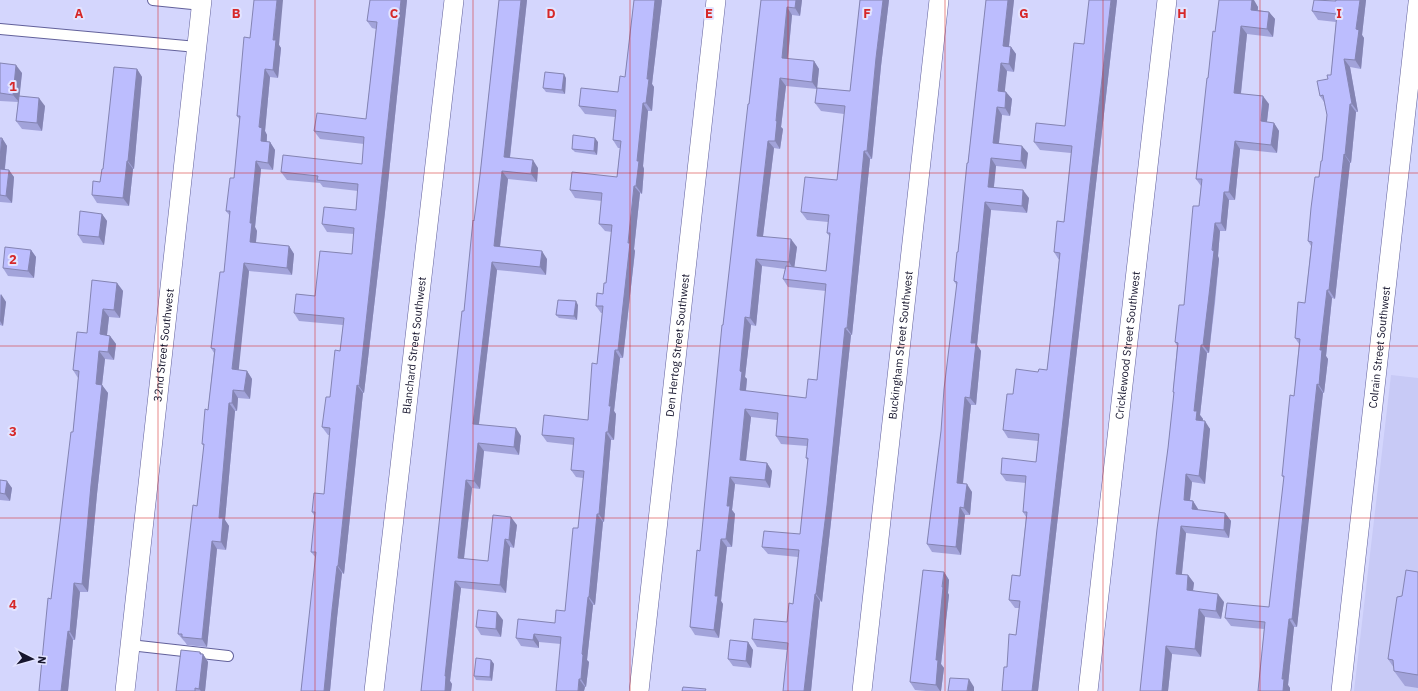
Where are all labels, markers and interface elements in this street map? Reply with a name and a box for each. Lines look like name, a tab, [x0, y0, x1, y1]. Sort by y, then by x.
text: A	[75, 5, 84, 22]
text: B	[232, 5, 241, 22]
text: C	[390, 5, 399, 22]
text: D	[546, 5, 556, 22]
text: E	[705, 5, 713, 22]
text: F	[863, 5, 871, 22]
text: G	[1019, 5, 1029, 22]
text: H	[1177, 5, 1187, 22]
text: I	[1336, 5, 1342, 22]
text: 1	[9, 78, 17, 95]
text: 2	[9, 251, 17, 268]
street label: Buckingham Street Southwest	[885, 270, 916, 420]
street label: Cricklewood Street Southwest	[1112, 270, 1143, 420]
street label: Den Hertog Street Southwest	[663, 273, 692, 417]
street label: Blanchard Street Southwest	[399, 276, 429, 415]
street label: Colrain Street Southwest	[1366, 285, 1393, 409]
street label: 32nd Street Southwest	[150, 288, 177, 402]
text: 3	[9, 423, 17, 440]
text: 4	[9, 596, 17, 613]
north arrow	[12, 639, 52, 679]
text: N	[35, 655, 49, 665]

